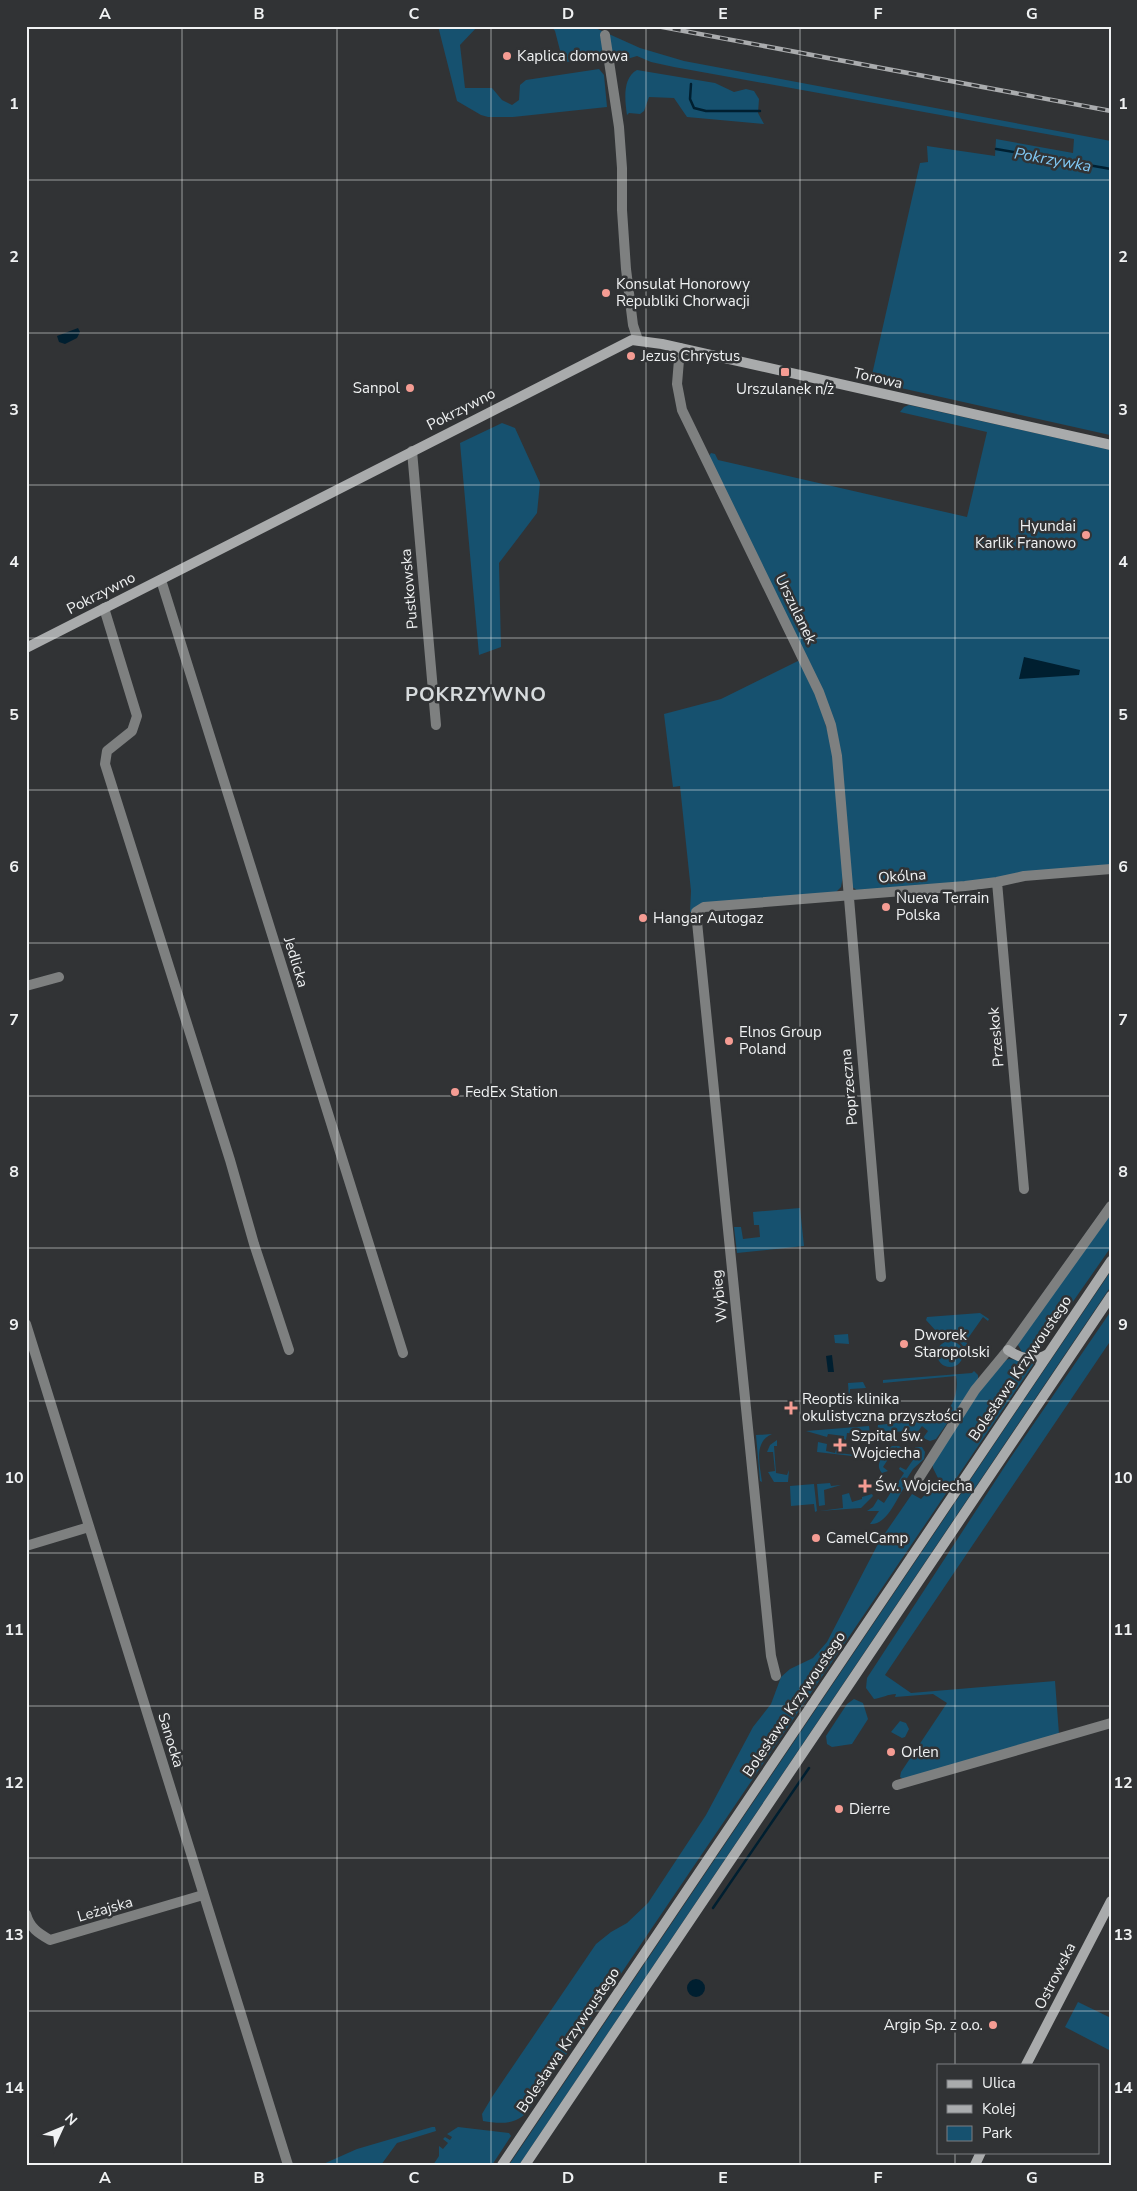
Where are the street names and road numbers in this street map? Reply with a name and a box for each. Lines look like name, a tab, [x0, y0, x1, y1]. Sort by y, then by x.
street label: Torowa	[851, 363, 905, 393]
street label: Pokrzywno	[423, 383, 499, 435]
street label: Pustkowska	[396, 548, 422, 630]
street label: Pokrzywno	[63, 567, 139, 619]
street label: Urszulanek	[771, 571, 822, 648]
street label: Okólna	[877, 864, 927, 888]
street label: Jedlicka	[279, 933, 313, 990]
street label: Przeskok	[983, 1006, 1009, 1068]
street label: Poprzeczna	[836, 1048, 862, 1126]
street label: Wybieg	[706, 1269, 732, 1323]
street label: Bolesława Krzywoustego	[964, 1292, 1076, 1444]
street label: Bolesława Krzywoustego	[738, 1628, 850, 1780]
street label: Sanocka	[153, 1710, 189, 1770]
street label: Leżajska	[75, 1892, 135, 1926]
street label: Ostrowska	[1030, 1939, 1080, 2013]
street label: Bolesława Krzywoustego	[512, 1964, 624, 2116]

